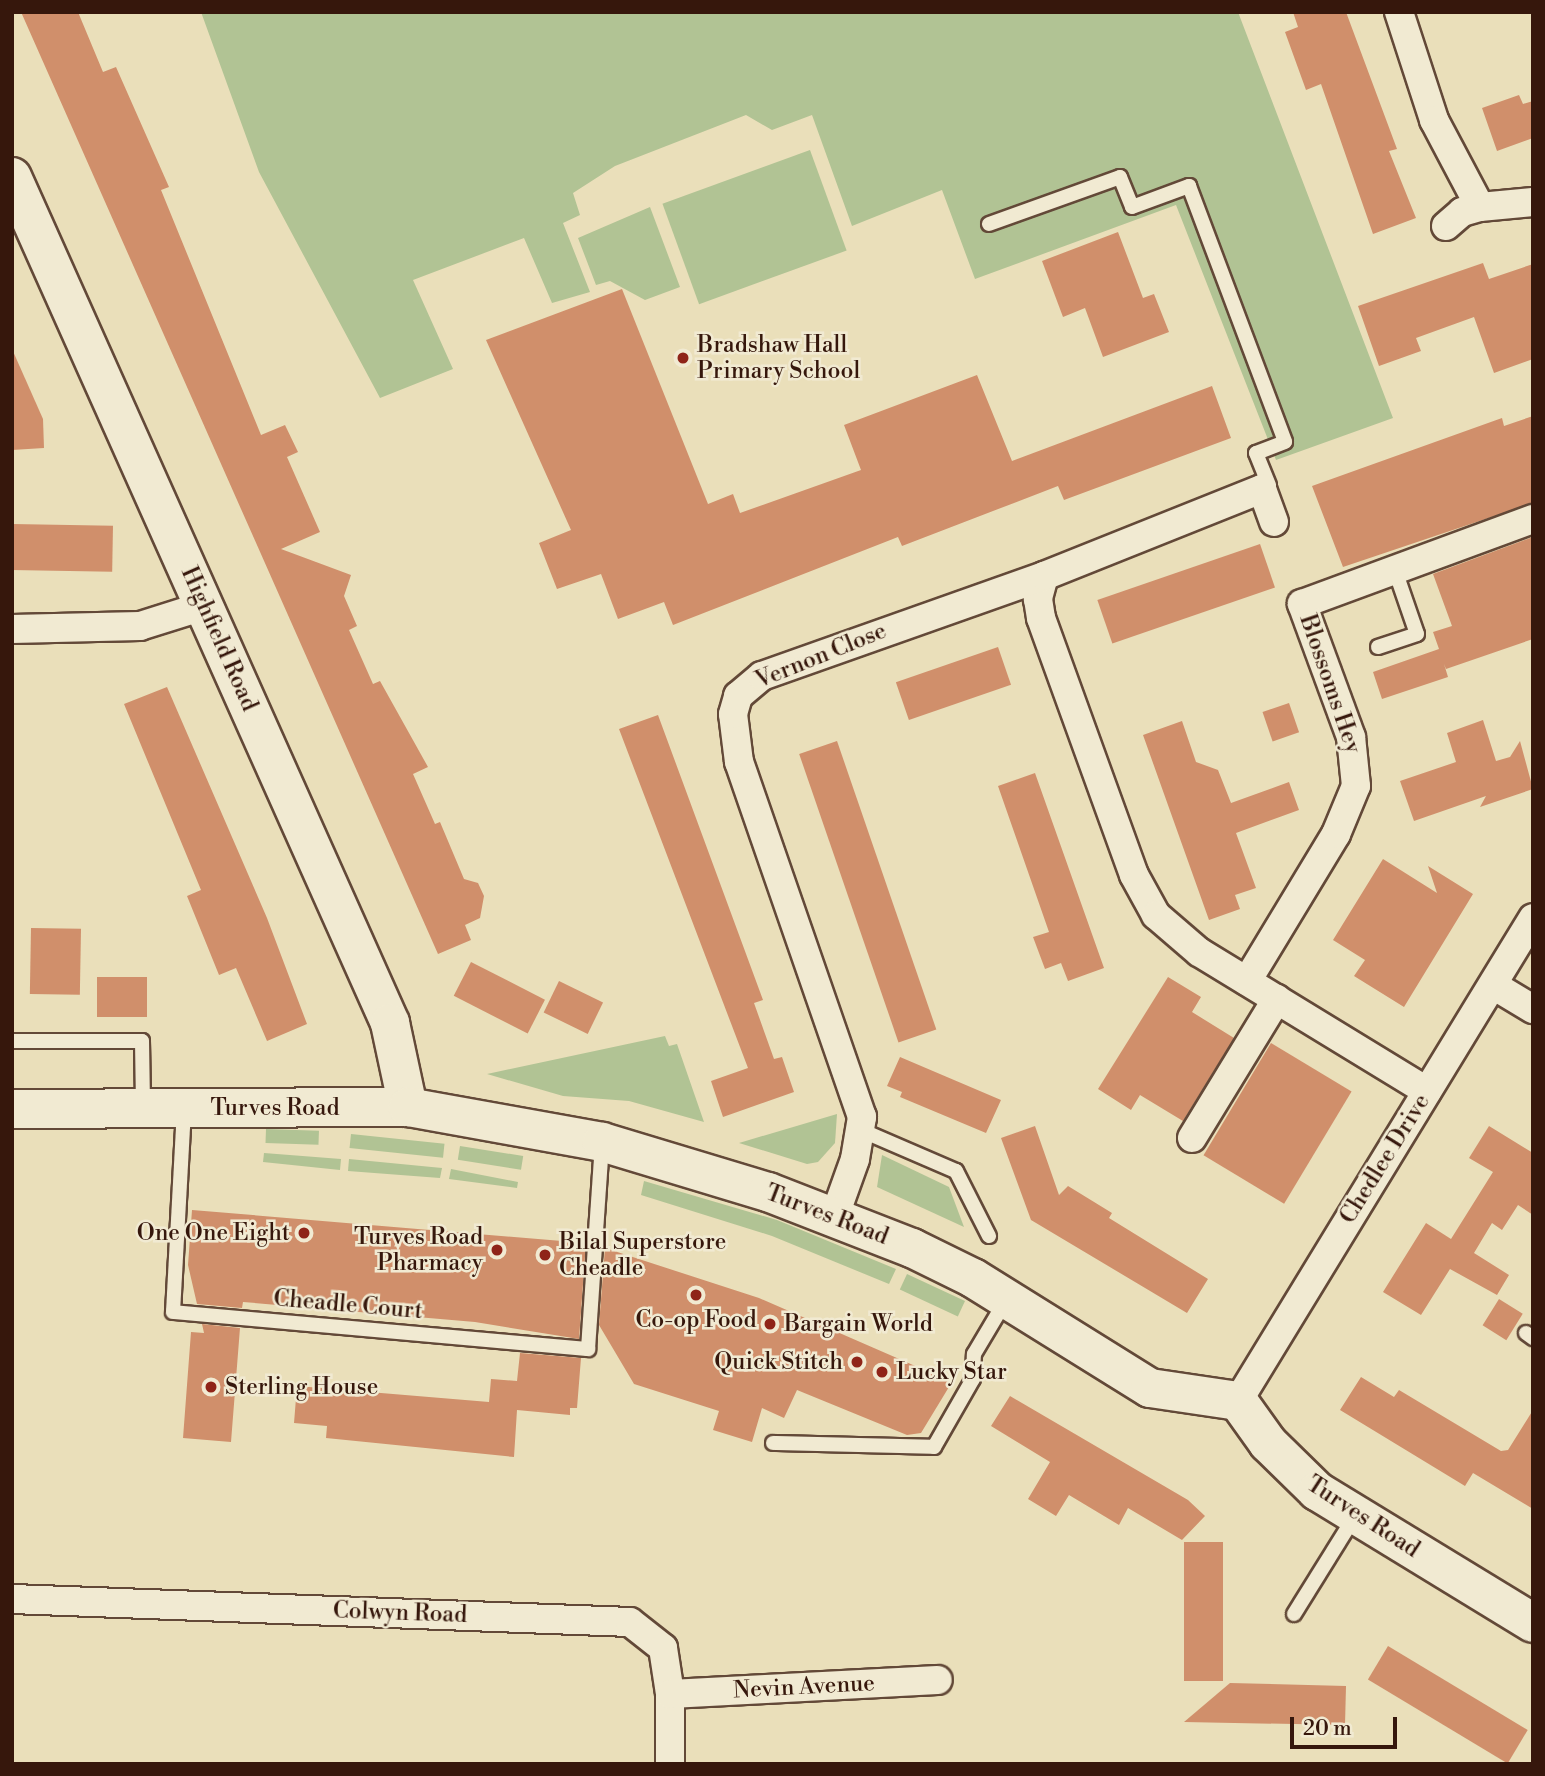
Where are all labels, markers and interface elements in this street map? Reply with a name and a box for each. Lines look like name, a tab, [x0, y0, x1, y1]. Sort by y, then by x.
place label: Bradshaw Hall Primary School	[697, 331, 860, 385]
marker: Bradshaw Hall Primary School	[675, 350, 691, 366]
street label: Highfield Road	[175, 562, 263, 716]
street label: Blossoms Hey	[1293, 611, 1367, 757]
street label: Vernon Close	[752, 617, 890, 695]
street label: Chedlee Drive	[1334, 1089, 1436, 1229]
street label: Turves Road	[210, 1094, 340, 1122]
street label: Turves Road	[762, 1179, 892, 1251]
place label: One One Eight	[137, 1219, 290, 1247]
place label: Turves Road Pharmacy	[354, 1223, 483, 1277]
marker: One One Eight	[296, 1225, 312, 1241]
place label: Bilal Superstore Cheadle	[559, 1228, 726, 1282]
marker: Turves Road Pharmacy	[489, 1242, 505, 1258]
marker: Bilal Superstore Cheadle	[537, 1247, 553, 1263]
street label: Cheadle Court	[272, 1285, 424, 1325]
marker: Co-op Food	[688, 1287, 704, 1303]
place label: Co-op Food	[635, 1306, 757, 1334]
place label: Bargain World	[784, 1310, 933, 1338]
marker: Bargain World	[762, 1316, 778, 1332]
place label: Quick Stitch	[714, 1348, 843, 1376]
marker: Quick Stitch	[849, 1354, 865, 1370]
place label: Lucky Star	[896, 1358, 1007, 1386]
marker: Lucky Star	[874, 1364, 890, 1380]
place label: Sterling House	[225, 1373, 378, 1401]
marker: Sterling House	[203, 1379, 219, 1395]
street label: Turves Road	[1301, 1470, 1425, 1564]
street label: Colwyn Road	[332, 1597, 468, 1629]
street label: Nevin Avenue	[733, 1670, 875, 1704]
scale bar	[1293, 1702, 1400, 1746]
text: 20 m	[1303, 1716, 1352, 1742]

